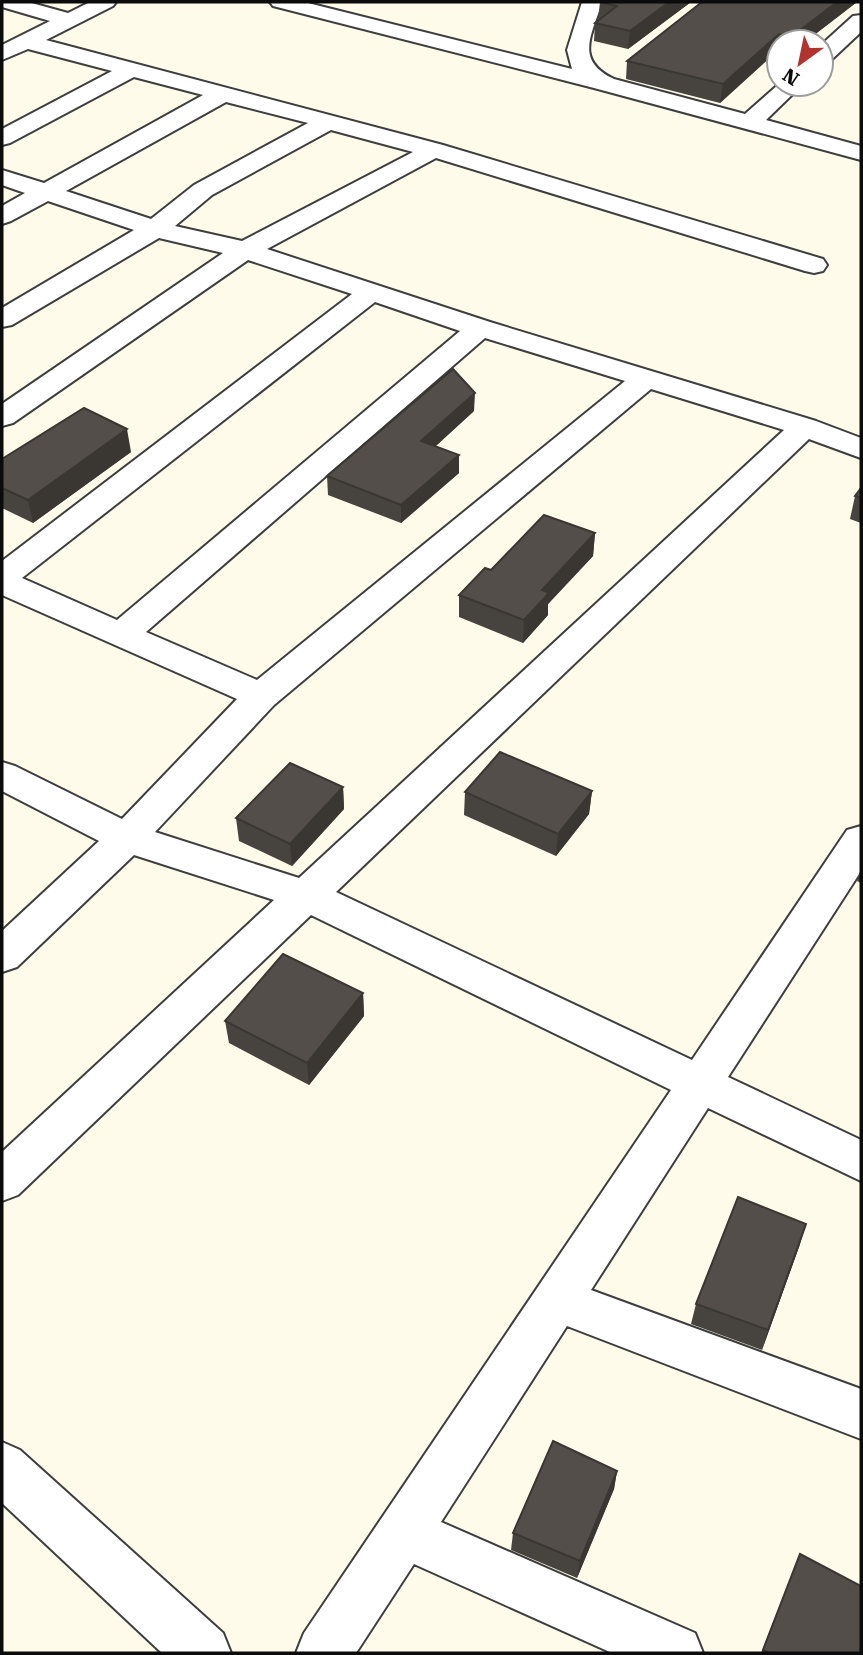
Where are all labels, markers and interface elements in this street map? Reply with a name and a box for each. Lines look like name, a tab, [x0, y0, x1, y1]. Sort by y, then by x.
north arrow	[765, 28, 835, 98]
text: N	[778, 63, 803, 90]

